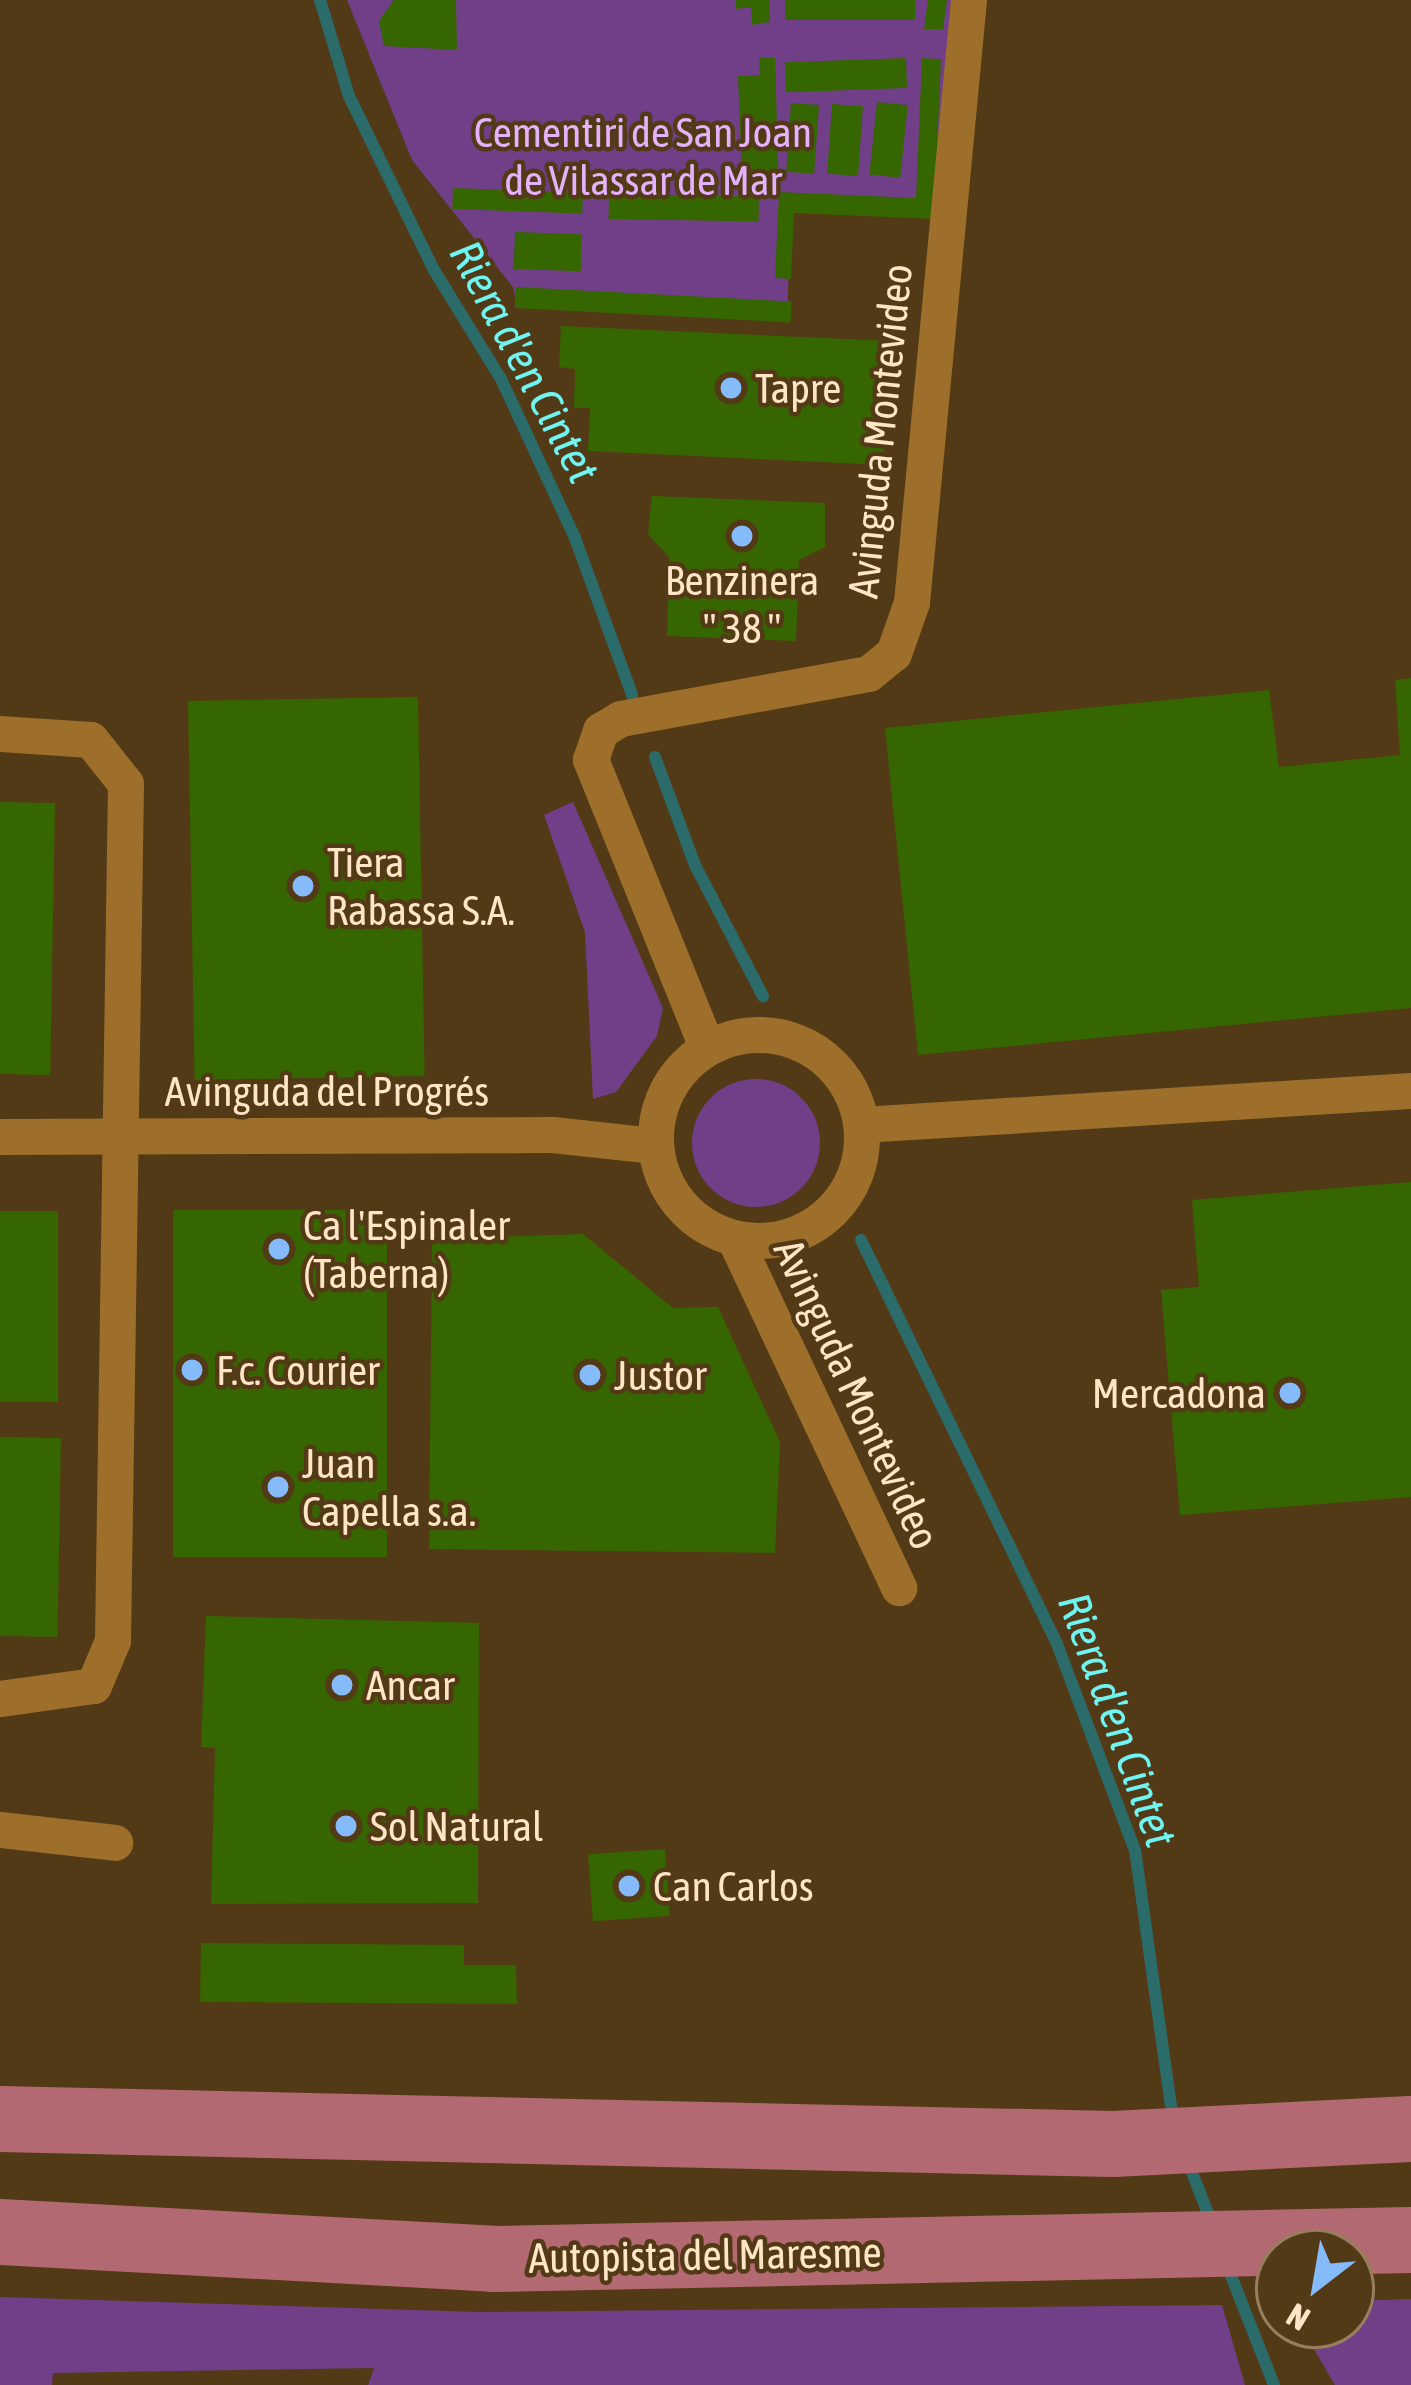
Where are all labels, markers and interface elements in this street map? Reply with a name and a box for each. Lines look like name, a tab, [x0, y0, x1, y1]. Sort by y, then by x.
park label: Cementiri de San Joan de Vilassar de Mar	[474, 107, 812, 206]
water label: Riera d'en Cintet	[438, 232, 610, 492]
street label: Avinguda Montevideo	[837, 262, 923, 600]
place label: Tapre	[755, 363, 841, 413]
marker: Tapre	[718, 375, 744, 401]
marker: Benzinera " 38 "	[729, 523, 755, 549]
place label: Benzinera " 38 "	[665, 555, 819, 654]
place label: Tiera Rabassa S.A.	[327, 837, 515, 936]
marker: Tiera Rabassa S.A.	[290, 873, 316, 899]
street label: Avinguda del Progrés	[165, 1066, 489, 1116]
place label: Ca l'Espinaler (Taberna)	[303, 1200, 510, 1298]
street label: Avinguda Montevideo	[763, 1231, 951, 1557]
marker: Ca l'Espinaler (Taberna)	[266, 1236, 292, 1262]
place label: F.c. Courier	[216, 1345, 380, 1395]
place label: Justor	[614, 1350, 706, 1400]
marker: F.c. Courier	[179, 1357, 205, 1383]
marker: Justor	[577, 1362, 603, 1388]
place label: Mercadona	[1092, 1368, 1266, 1418]
marker: Mercadona	[1277, 1380, 1303, 1406]
place label: Juan Capella s.a.	[302, 1438, 476, 1537]
marker: Juan Capella s.a.	[265, 1474, 291, 1500]
water label: Riera d'en Cintet	[1046, 1586, 1188, 1854]
place label: Ancar	[366, 1660, 454, 1710]
marker: Ancar	[329, 1672, 355, 1698]
place label: Sol Natural	[370, 1801, 543, 1851]
marker: Sol Natural	[333, 1813, 359, 1839]
place label: Can Carlos	[653, 1861, 814, 1911]
marker: Can Carlos	[616, 1873, 642, 1899]
street label: Autopista del Maresme	[528, 2227, 882, 2283]
north arrow	[1255, 2229, 1375, 2349]
text: N	[1280, 2296, 1316, 2339]

